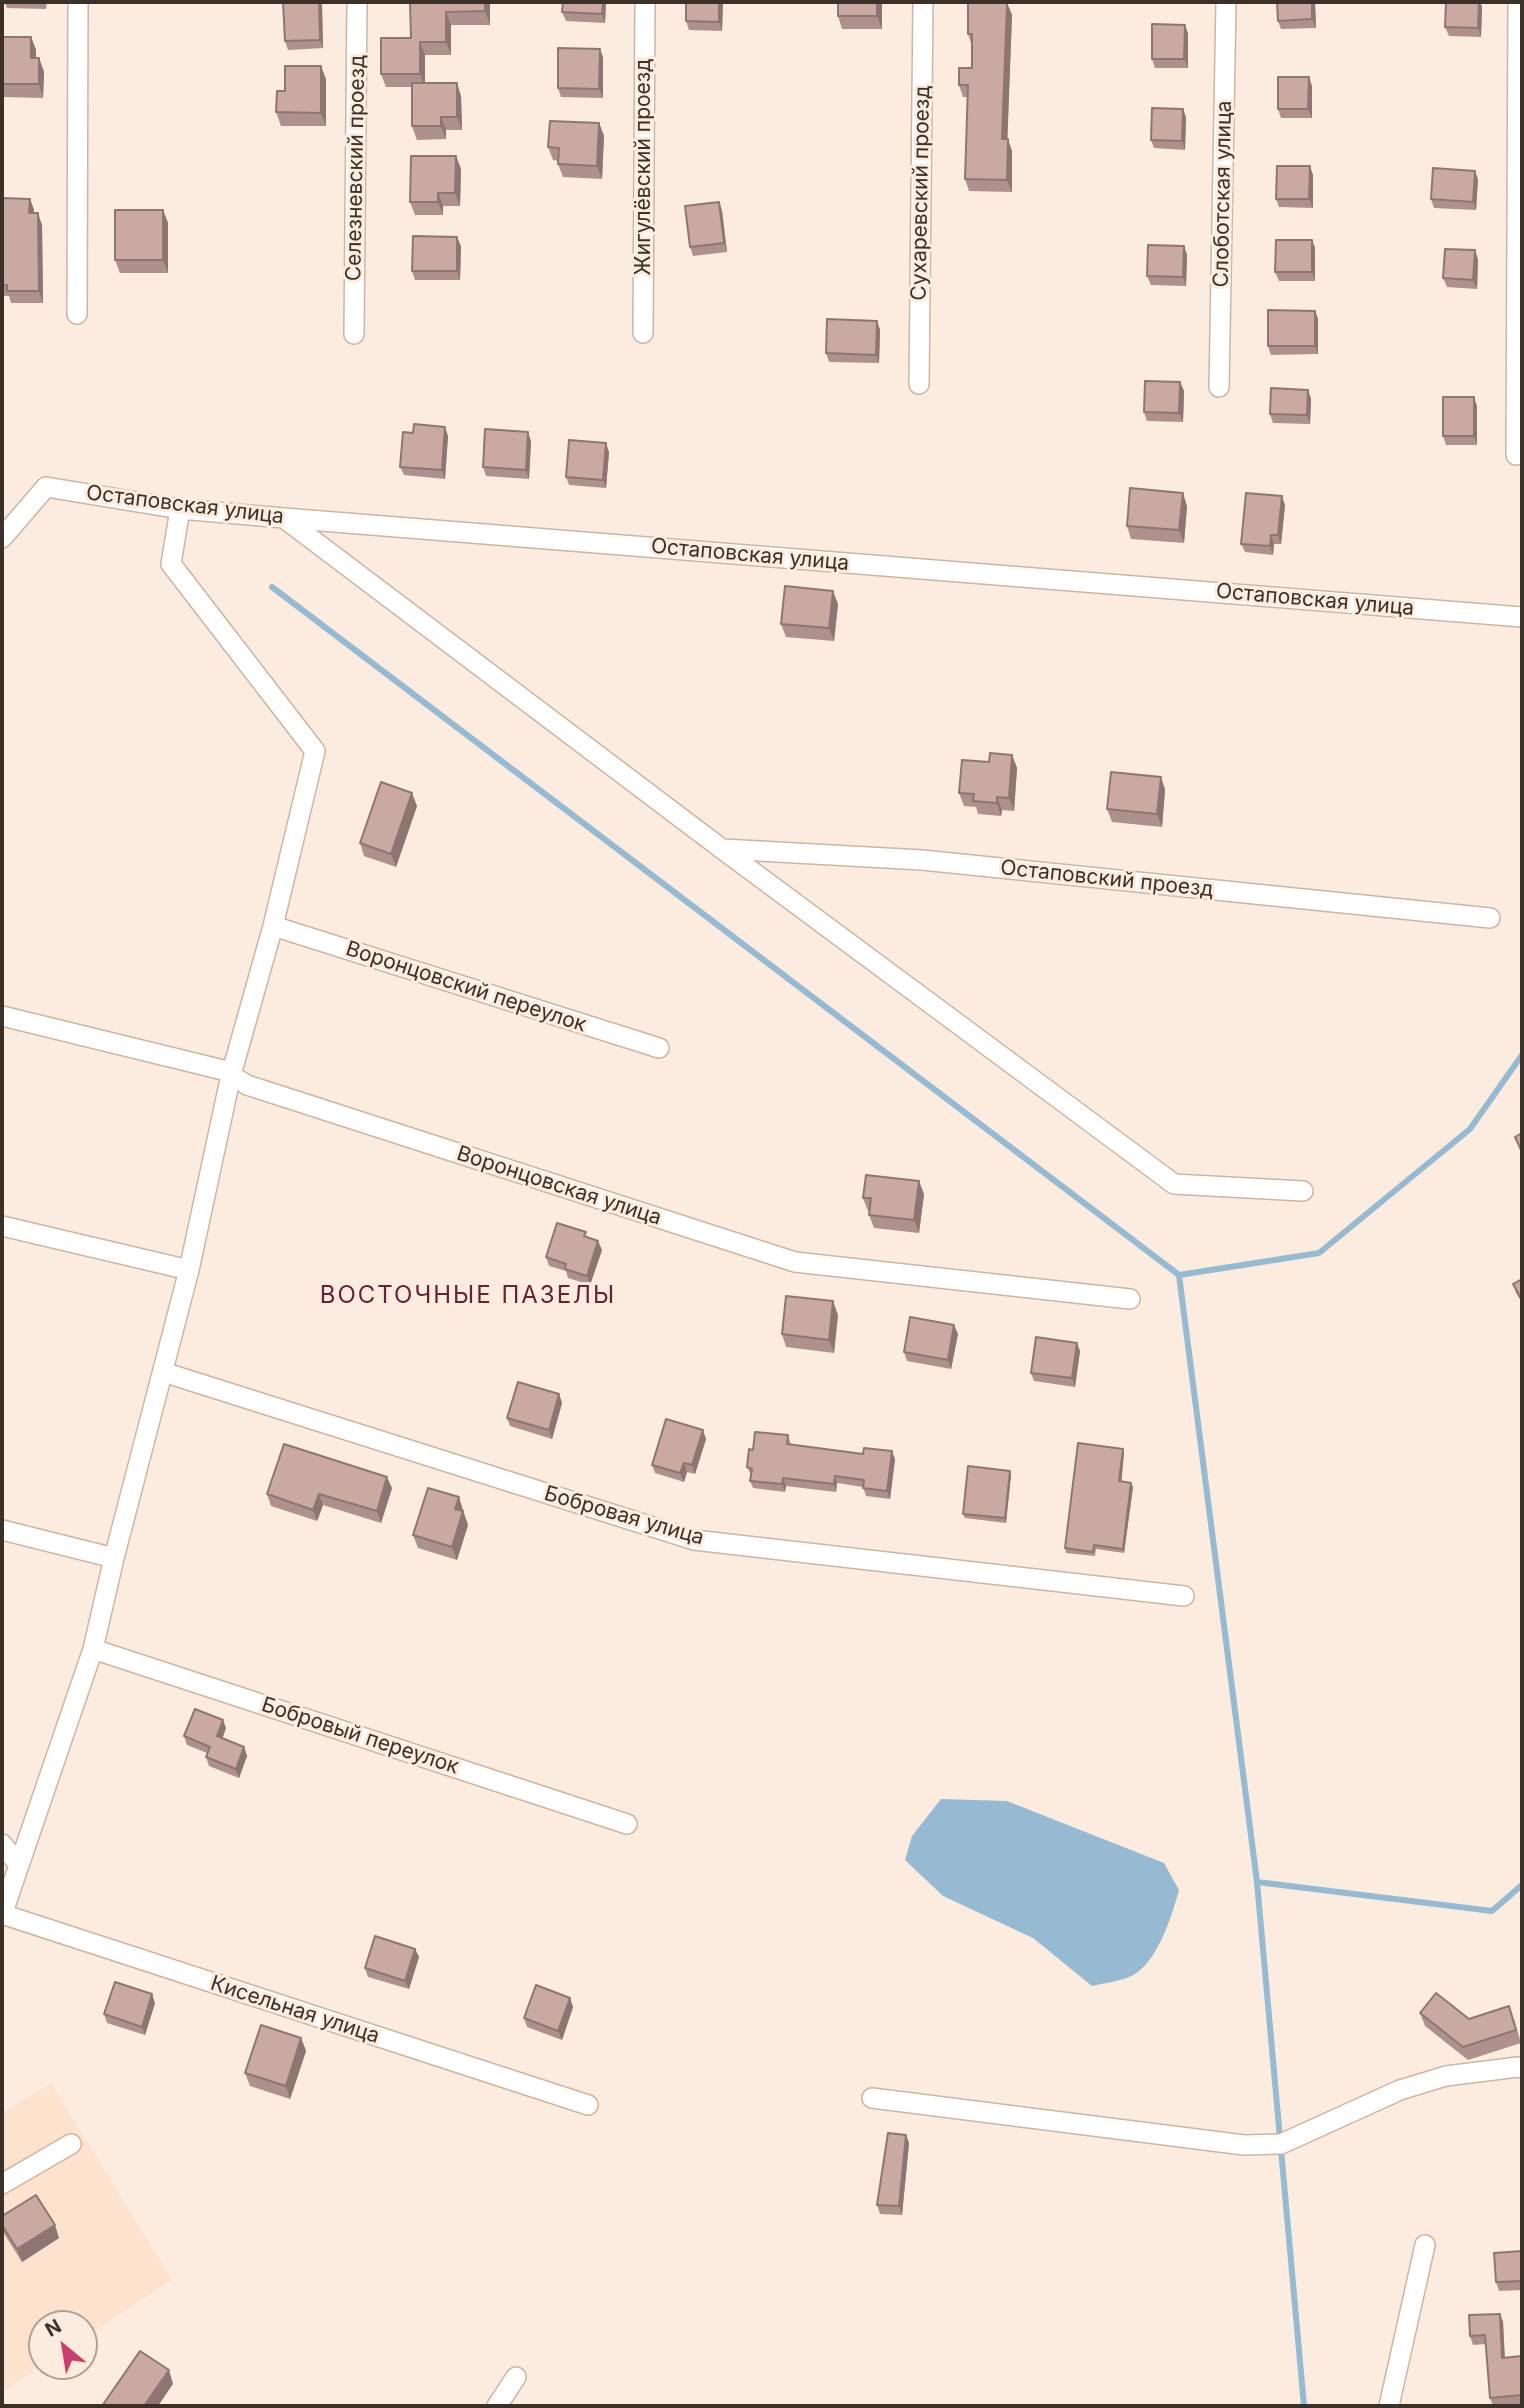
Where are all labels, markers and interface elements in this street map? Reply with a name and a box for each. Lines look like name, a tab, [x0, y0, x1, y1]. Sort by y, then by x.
street label: Селезневский проезд	[341, 55, 371, 281]
street label: Жигулёвский проезд	[631, 59, 657, 275]
street label: Сухаревский проезд	[907, 85, 935, 301]
street label: Слоботская улица	[1209, 100, 1237, 288]
street label: Остаповская улица	[85, 480, 285, 530]
street label: Остаповская улица	[650, 534, 850, 576]
street label: Остаповская улица	[1215, 579, 1415, 621]
street label: Остаповский проезд	[999, 855, 1215, 903]
street label: Воронцовский переулок	[343, 936, 589, 1038]
street label: Воронцовская улица	[454, 1141, 664, 1231]
district label: ВОСТОЧНЫЕ ПАЗЕЛЫ	[322, 1282, 614, 1310]
street label: Бобровая улица	[541, 1481, 707, 1551]
street label: Бобровый переулок	[258, 1692, 462, 1780]
street label: Кисельная улица	[207, 1971, 383, 2049]
north arrow	[28, 2310, 98, 2380]
text: N	[41, 2315, 65, 2342]

